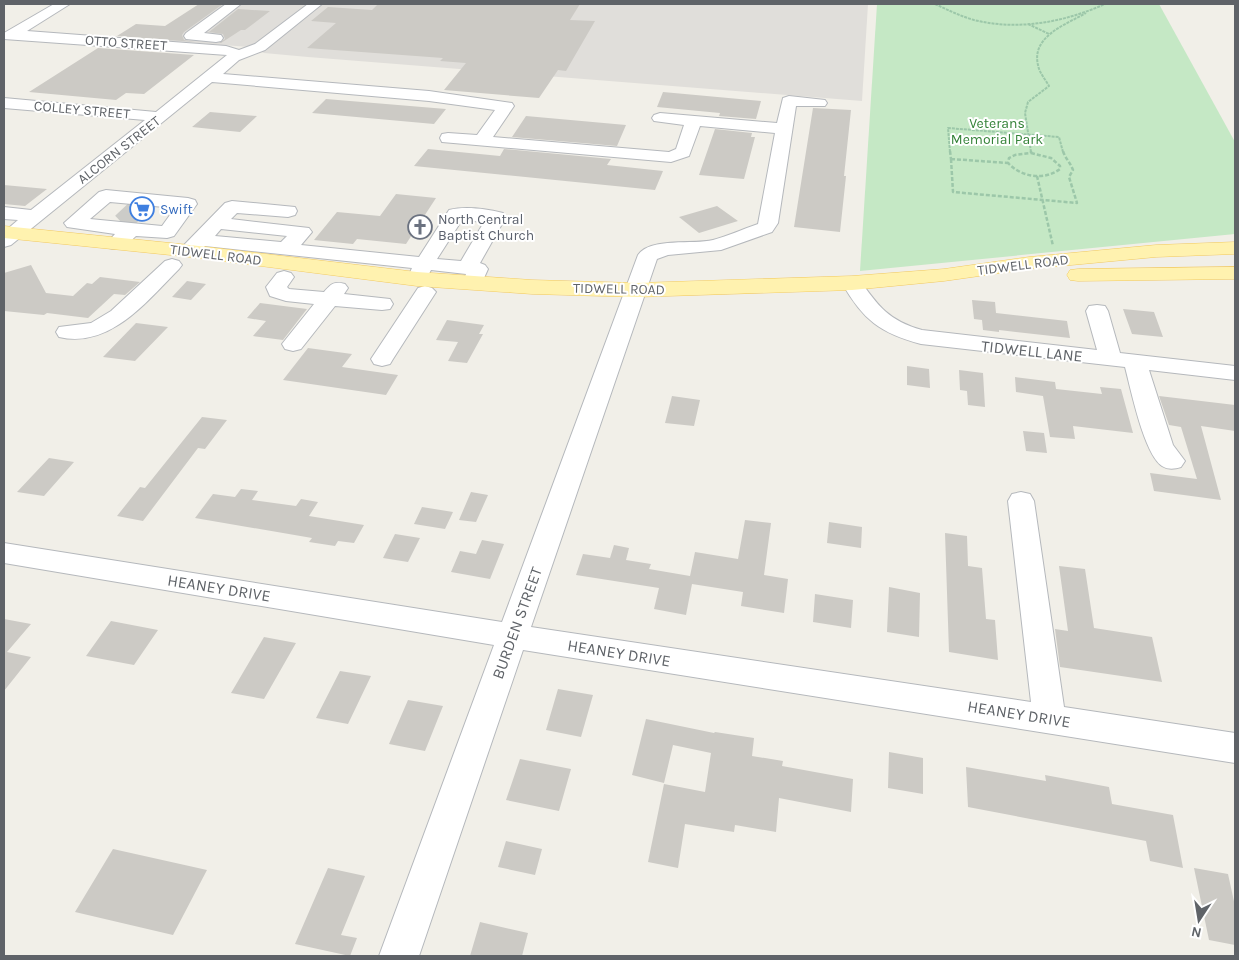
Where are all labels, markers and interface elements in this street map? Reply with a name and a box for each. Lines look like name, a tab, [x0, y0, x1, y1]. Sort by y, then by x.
street label: OTTO STREET	[84, 32, 168, 54]
street label: COLLEY STREET	[33, 97, 131, 123]
street label: ALCORN STREET	[74, 112, 164, 188]
park label: Veterans Memorial Park	[951, 115, 1043, 148]
supermarket icon: Swift	[129, 196, 155, 222]
place label: Swift	[160, 201, 193, 218]
place label: North Central Baptist Church	[438, 211, 534, 244]
church icon: North Central Baptist Church	[407, 214, 433, 240]
street label: TIDWELL ROAD	[169, 241, 263, 269]
street label: TIDWELL ROAD	[976, 251, 1070, 279]
street label: TIDWELL ROAD	[573, 280, 665, 298]
street label: TIDWELL LANE	[980, 336, 1084, 366]
street label: BURDEN STREET	[488, 564, 546, 682]
street label: HEANEY DRIVE	[166, 570, 272, 606]
street label: HEANEY DRIVE	[566, 635, 672, 671]
street label: HEANEY DRIVE	[966, 696, 1072, 732]
north arrow	[1174, 895, 1224, 945]
text: N	[1190, 923, 1203, 942]

